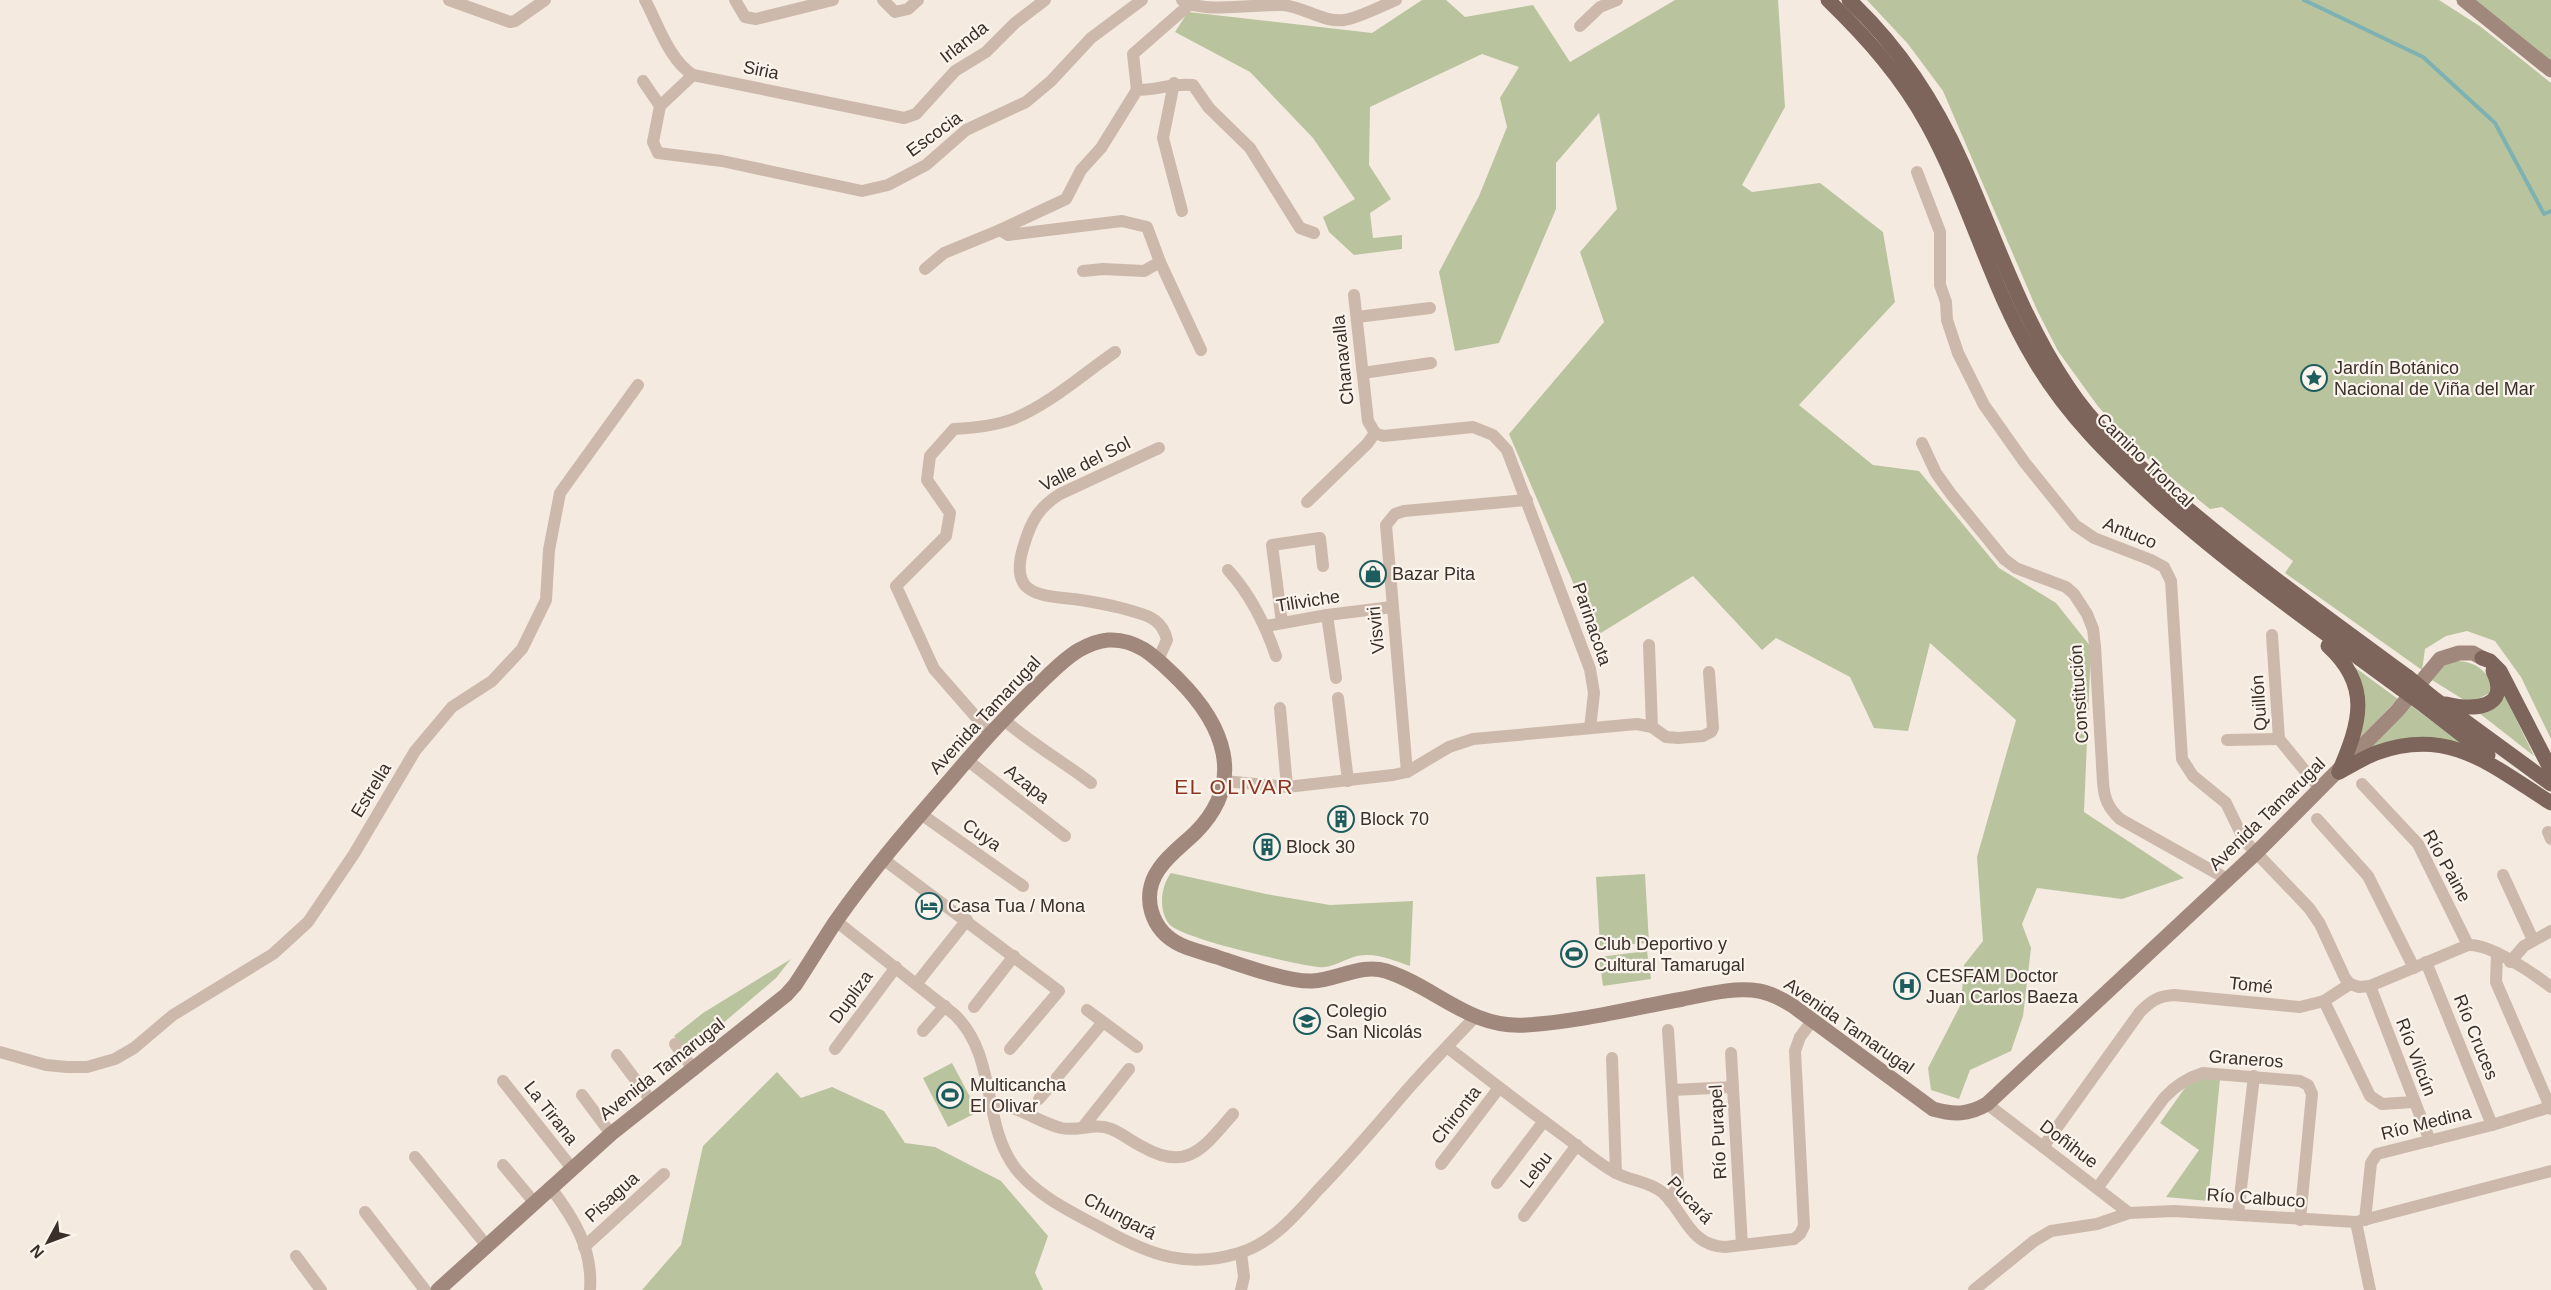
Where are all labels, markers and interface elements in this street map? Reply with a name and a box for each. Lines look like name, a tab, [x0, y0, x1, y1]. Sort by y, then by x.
street label: Irlanda	[936, 17, 993, 67]
street label: Siria	[741, 57, 782, 83]
street label: Escocia	[903, 107, 966, 161]
street label: Chanavalla	[1328, 313, 1358, 406]
place label: Jardín Botánico Nacional de Viña del Mar	[2334, 358, 2535, 399]
place icon: Jardín Botánico Nacional de Viña del Mar	[2299, 363, 2329, 393]
street label: Camino Troncal	[2093, 409, 2197, 511]
street label: Valle del Sol	[1036, 433, 1134, 495]
street label: Antuco	[2100, 513, 2160, 553]
shop icon: Bazar Pita	[1358, 559, 1388, 589]
place label: Bazar Pita	[1392, 564, 1476, 584]
street label: Parinacota	[1569, 580, 1616, 669]
street label: Tiliviche	[1275, 586, 1341, 616]
street label: Visviri	[1364, 605, 1388, 655]
street label: Constitución	[2066, 644, 2092, 744]
street label: Avenida Tamarugal	[925, 652, 1045, 778]
street label: Quillón	[2247, 674, 2271, 732]
street label: Avenida Tamarugal	[2205, 754, 2329, 874]
street label: Estrella	[347, 758, 396, 821]
street label: Azapa	[1001, 760, 1054, 808]
district label: EL OLIVAR	[1174, 775, 1294, 798]
building icon: Block 70	[1326, 804, 1356, 834]
place label: Block 70	[1360, 809, 1429, 829]
street label: Cuya	[959, 815, 1006, 856]
street label: Río Paine	[2419, 827, 2475, 905]
building icon: Block 30	[1252, 832, 1282, 862]
place label: Block 30	[1286, 837, 1355, 857]
hotel icon: Casa Tua / Mona	[914, 891, 944, 921]
place label: Casa Tua / Mona	[948, 896, 1086, 916]
place label: Club Deportivo y Cultural Tamarugal	[1594, 934, 1745, 975]
sports icon: Club Deportivo y Cultural Tamarugal	[1559, 939, 1589, 969]
street label: Dupliza	[825, 966, 877, 1027]
place label: CESFAM Doctor Juan Carlos Baeza	[1926, 966, 2079, 1007]
hospital icon: CESFAM Doctor Juan Carlos Baeza	[1892, 971, 1922, 1001]
street label: Tomé	[2228, 973, 2274, 997]
street label: Avenida Tamarugal	[1780, 974, 1918, 1078]
street label: Río Cruces	[2450, 992, 2502, 1082]
place label: Colegio San Nicolás	[1326, 1001, 1422, 1042]
school or university icon: Colegio San Nicolás	[1292, 1006, 1322, 1036]
street label: Avenida Tamarugal	[595, 1014, 729, 1124]
street label: Río Vilcún	[2392, 1015, 2440, 1099]
street label: Graneros	[2208, 1046, 2284, 1072]
place label: Multicancha El Olivar	[970, 1075, 1067, 1116]
street label: La Tirana	[520, 1077, 583, 1150]
sports icon: Multicancha El Olivar	[935, 1080, 965, 1110]
street label: Chironta	[1427, 1081, 1485, 1148]
street label: Río Purapel	[1706, 1084, 1730, 1180]
street label: Río Medina	[2379, 1102, 2474, 1144]
street label: Doñihue	[2036, 1116, 2102, 1172]
street label: Lebu	[1516, 1148, 1556, 1192]
street label: Pisagua	[581, 1167, 644, 1226]
street label: Pucará	[1663, 1172, 1717, 1228]
street label: Río Calbuco	[2206, 1185, 2306, 1211]
street label: Chungará	[1080, 1189, 1160, 1244]
north arrow	[18, 1212, 78, 1272]
text: N	[27, 1242, 47, 1261]

